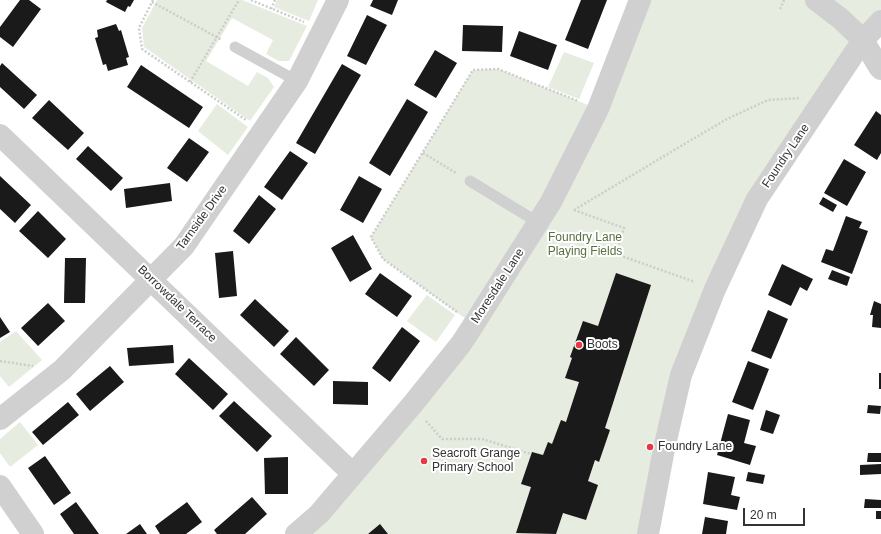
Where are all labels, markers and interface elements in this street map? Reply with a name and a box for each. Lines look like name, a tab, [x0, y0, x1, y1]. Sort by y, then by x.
street label: Foundry Lane	[759, 121, 813, 191]
street label: Tarnside Drive	[174, 183, 230, 253]
park label: Foundry Lane Playing Fields	[548, 231, 622, 259]
street label: Moresdale Lane	[469, 246, 527, 326]
street label: Borrowdale Terrace	[135, 263, 219, 345]
place label: Boots	[587, 338, 618, 352]
marker: Boots	[574, 340, 584, 350]
place label: Foundry Lane	[658, 440, 732, 454]
marker: Foundry Lane	[645, 442, 655, 452]
place label: Seacroft Grange Primary School	[432, 447, 520, 475]
marker: Seacroft Grange Primary School	[419, 456, 429, 466]
scale bar	[745, 500, 807, 526]
text: 20 m	[750, 508, 777, 522]

